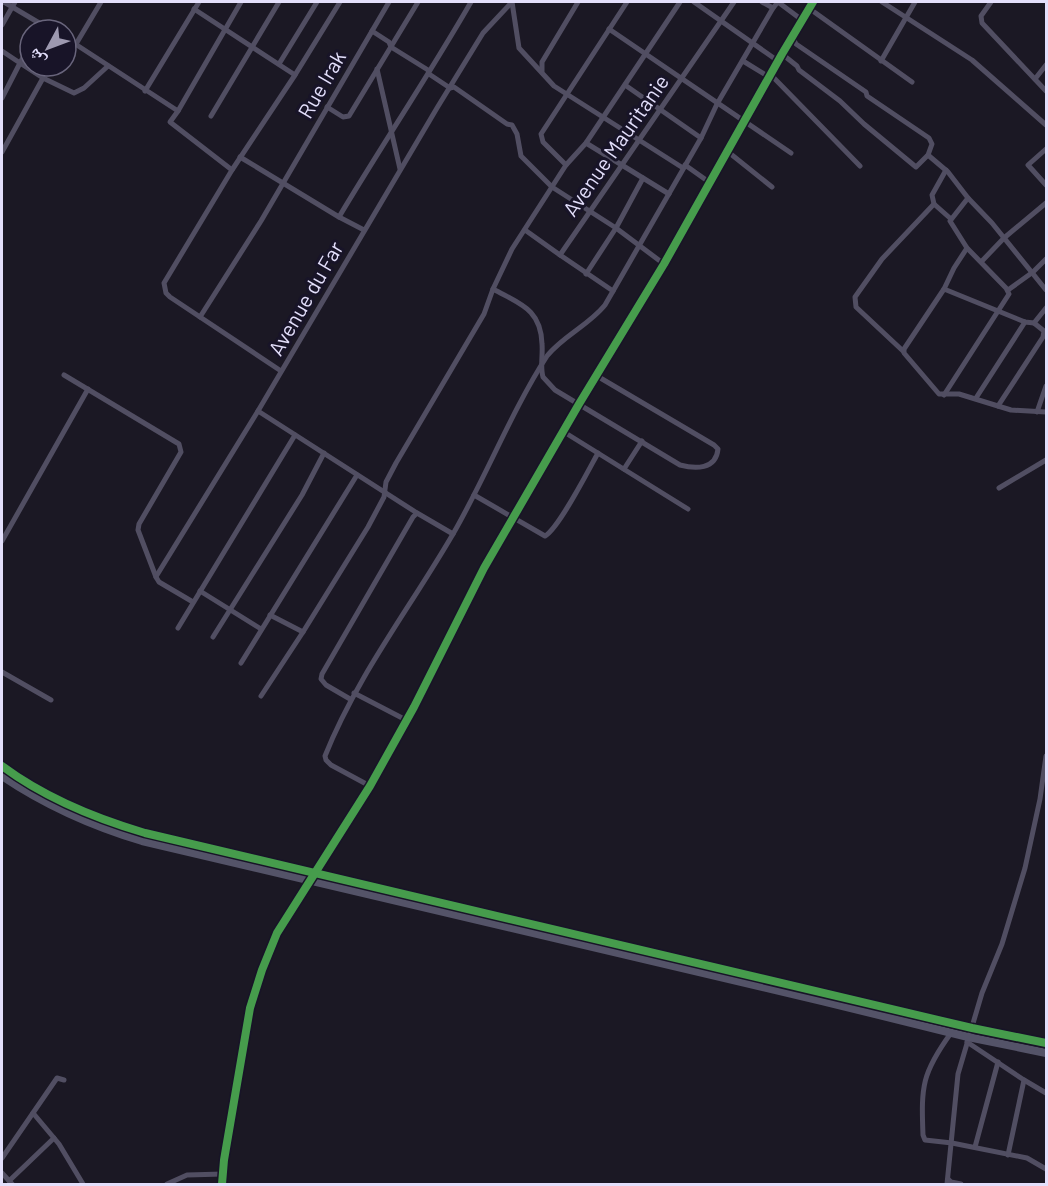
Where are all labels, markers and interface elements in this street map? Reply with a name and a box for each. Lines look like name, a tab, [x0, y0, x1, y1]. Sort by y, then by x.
north arrow	[18, 18, 78, 78]
text: ش	[24, 45, 50, 71]
street label: Rue Irak	[292, 46, 350, 122]
street label: Avenue Mauritanie	[557, 69, 673, 221]
street label: Avenue du Far	[262, 236, 348, 359]

